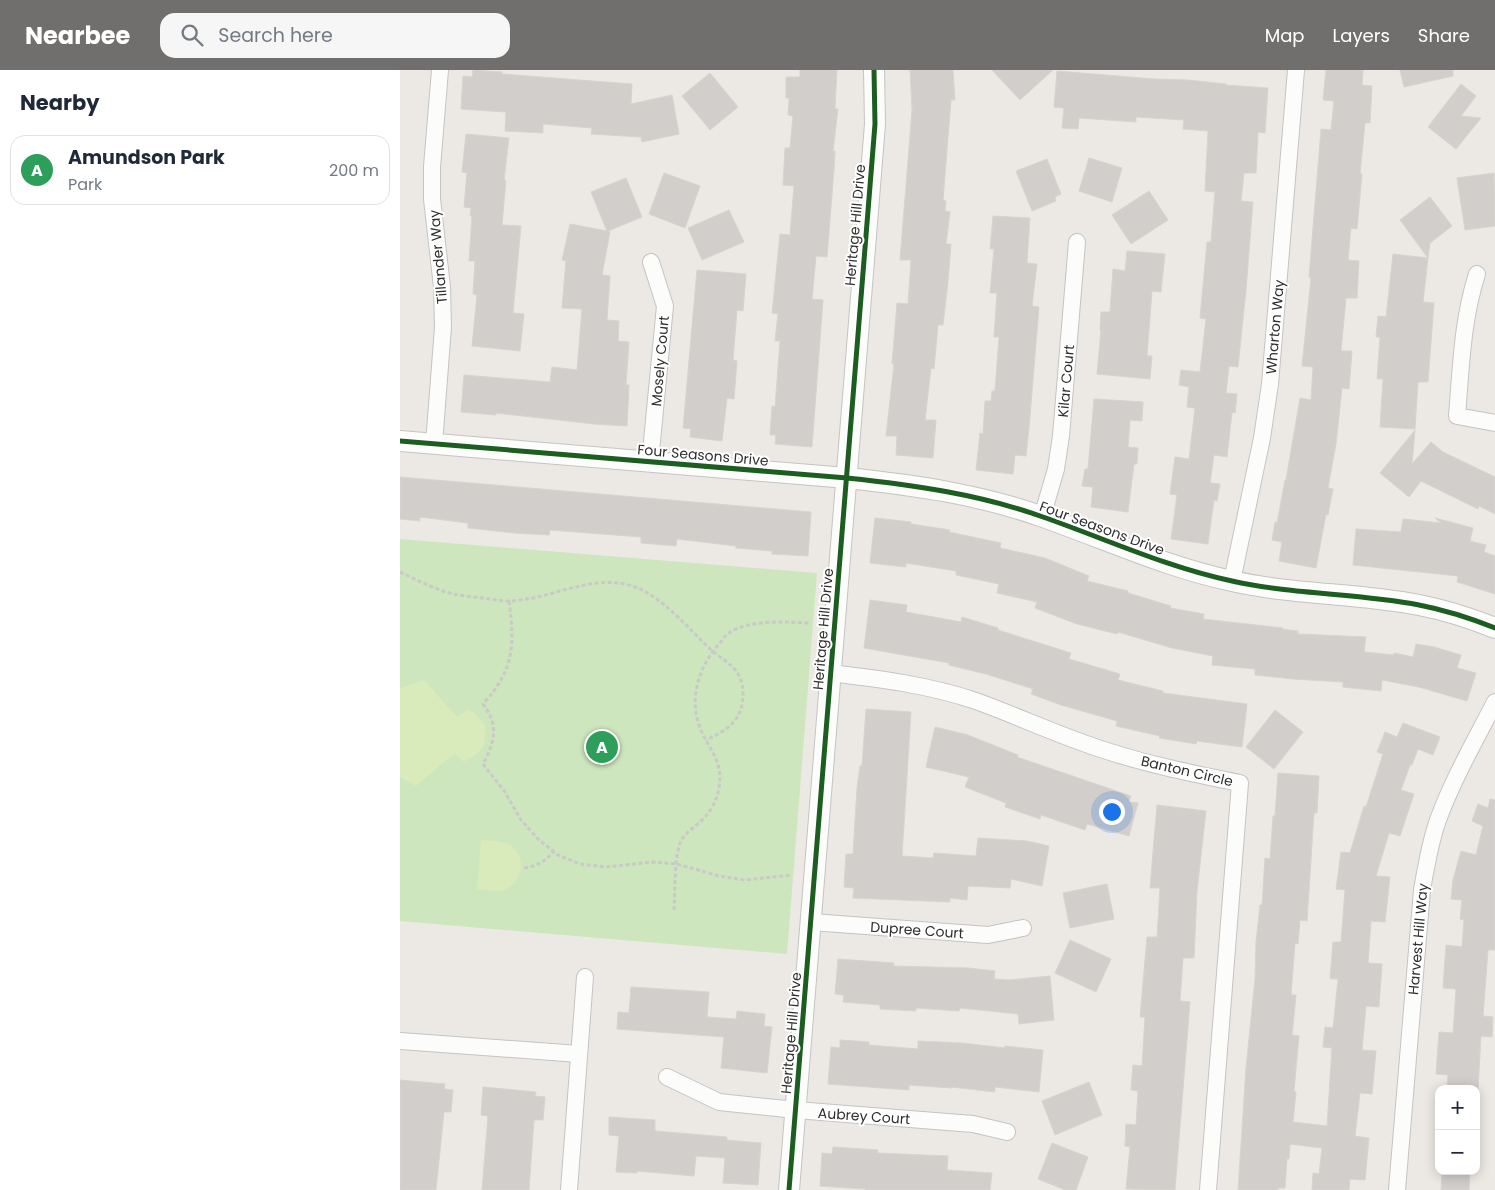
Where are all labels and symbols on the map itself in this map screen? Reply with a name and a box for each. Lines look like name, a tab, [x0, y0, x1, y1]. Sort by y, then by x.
street label: Heritage Hill Drive	[840, 163, 870, 287]
street label: Tillander Way	[424, 209, 452, 305]
street label: Wharton Way	[1261, 279, 1289, 375]
street label: Mosely Court	[646, 315, 674, 407]
street label: Kilar Court	[1053, 344, 1079, 418]
street label: Four Seasons Drive	[637, 439, 770, 471]
street label: Four Seasons Drive	[1037, 496, 1168, 560]
street label: Heritage Hill Drive	[808, 567, 838, 691]
pin: A	[586, 728, 618, 766]
street label: Banton Circle	[1139, 751, 1235, 791]
your location	[1099, 799, 1125, 825]
street label: Harvest Hill Way	[1403, 882, 1433, 996]
street label: Dupree Court	[870, 917, 964, 943]
street label: Heritage Hill Drive	[776, 971, 806, 1095]
street label: Aubrey Court	[817, 1103, 911, 1129]

